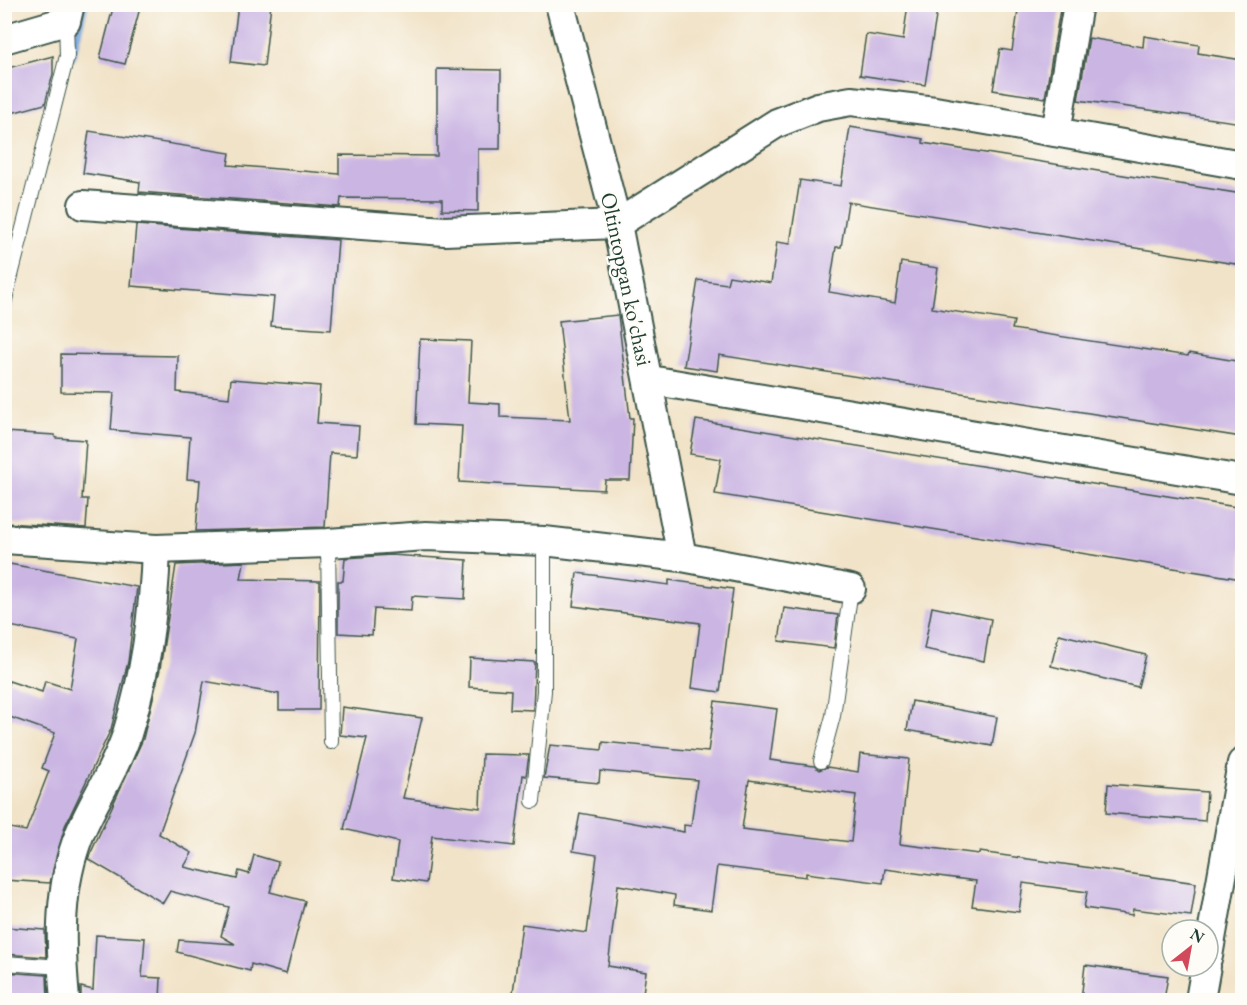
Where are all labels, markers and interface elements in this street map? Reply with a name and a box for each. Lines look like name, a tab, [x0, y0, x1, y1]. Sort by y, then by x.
street label: Oltintopgan ko'chasi	[594, 190, 659, 369]
north arrow	[1160, 918, 1220, 978]
text: N	[1187, 923, 1208, 948]

